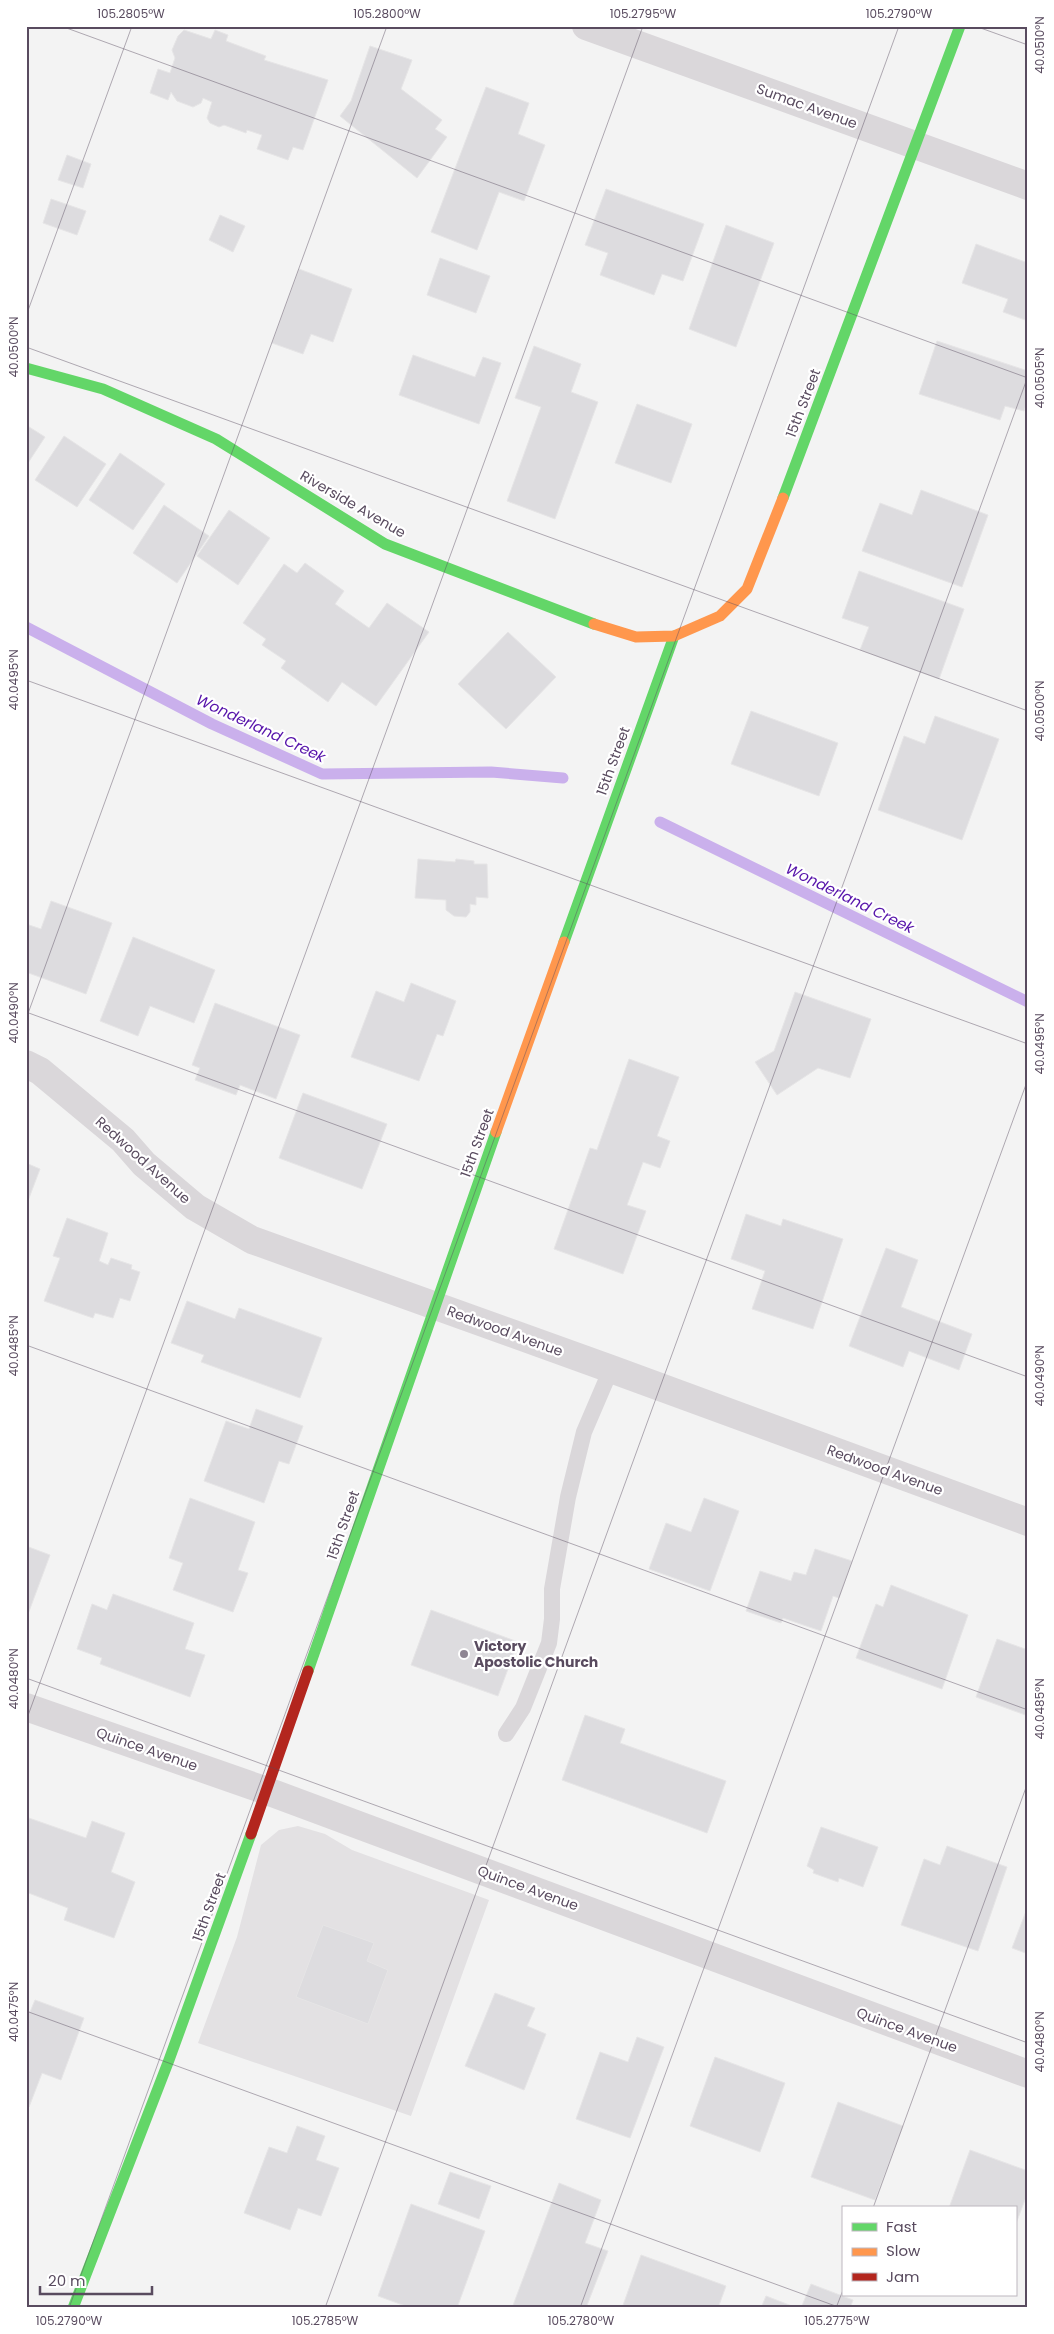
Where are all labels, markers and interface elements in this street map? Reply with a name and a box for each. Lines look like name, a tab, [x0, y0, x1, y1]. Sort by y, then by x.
text: 105.2805°W	[97, 5, 165, 22]
text: 105.2800°W	[353, 5, 421, 22]
text: 105.2795°W	[610, 5, 677, 22]
text: 105.2790°W	[866, 5, 933, 22]
text: 40.0510°N	[1031, 16, 1048, 74]
street label: Sumac Avenue	[754, 78, 860, 134]
text: 40.0500°N	[5, 316, 22, 378]
text: 40.0505°N	[1031, 347, 1048, 409]
street label: 15th Street	[781, 366, 825, 440]
street label: Riverside Avenue	[297, 466, 410, 543]
text: 40.0495°N	[5, 649, 22, 711]
text: 40.0500°N	[1031, 680, 1048, 742]
water label: Wonderland Creek	[193, 689, 330, 768]
street label: 15th Street	[591, 724, 635, 798]
water label: Wonderland Creek	[782, 858, 919, 939]
text: 40.0490°N	[5, 982, 22, 1044]
text: 40.0495°N	[1031, 1013, 1048, 1075]
street label: 15th Street	[455, 1106, 499, 1180]
street label: Redwood Avenue	[91, 1112, 195, 1208]
street label: Redwood Avenue	[444, 1301, 566, 1361]
text: 40.0485°N	[5, 1315, 22, 1377]
text: 40.0490°N	[1031, 1345, 1048, 1407]
street label: Redwood Avenue	[824, 1440, 946, 1500]
street label: 15th Street	[322, 1488, 364, 1562]
place label: Victory Apostolic Church	[474, 1636, 598, 1672]
text: 40.0480°N	[5, 1648, 22, 1710]
marker: Victory Apostolic Church	[458, 1648, 470, 1660]
text: 40.0485°N	[1031, 1678, 1048, 1740]
street label: Quince Avenue	[94, 1722, 201, 1776]
street label: Quince Avenue	[475, 1860, 581, 1916]
street label: 15th Street	[187, 1870, 231, 1944]
text: 40.0475°N	[5, 1982, 22, 2042]
street label: Quince Avenue	[854, 2002, 960, 2058]
text: 40.0480°N	[1031, 2011, 1048, 2073]
legend	[842, 2206, 1016, 2296]
text: Fast	[886, 2216, 917, 2237]
text: Slow	[886, 2240, 921, 2261]
scale bar	[40, 2264, 152, 2296]
text: Jam	[886, 2266, 920, 2287]
text: 20 m	[48, 2270, 86, 2291]
text: 105.2790°W	[36, 2312, 103, 2329]
text: 105.2785°W	[292, 2312, 359, 2329]
text: 105.2780°W	[548, 2312, 615, 2329]
text: 105.2775°W	[804, 2312, 870, 2329]

